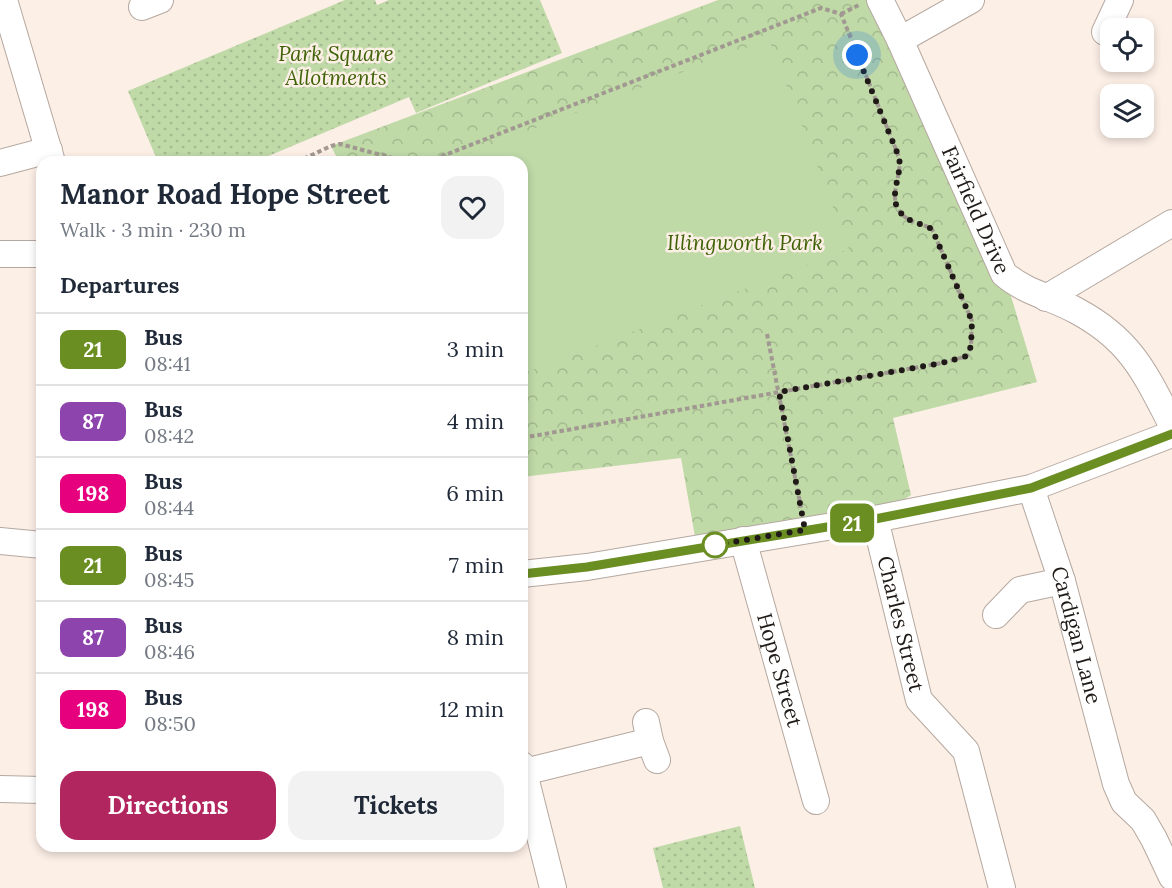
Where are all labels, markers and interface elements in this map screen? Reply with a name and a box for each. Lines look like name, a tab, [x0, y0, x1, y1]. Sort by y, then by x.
map controls	[1100, 18, 1154, 138]
button: locate	[1100, 18, 1154, 72]
park label: Park Square Allotments	[278, 40, 394, 91]
your location	[842, 40, 872, 70]
button: layers	[1100, 84, 1154, 138]
street label: Fairfield Drive	[936, 142, 1016, 278]
text: Manor Road Hope Street	[60, 176, 390, 212]
button: heart	[441, 176, 504, 239]
text: Walk · 3 min · 230 m	[60, 217, 246, 242]
park label: Illingworth Park	[667, 229, 823, 256]
text: Departures	[60, 271, 179, 299]
text: Bus	[144, 323, 183, 351]
text: 3 min	[447, 335, 504, 363]
text: 21	[83, 336, 103, 363]
text: 08:41	[144, 351, 191, 376]
text: Bus	[144, 395, 183, 423]
text: 4 min	[447, 407, 504, 435]
text: 87	[82, 408, 104, 435]
text: 08:42	[144, 423, 194, 448]
text: Bus	[144, 467, 183, 495]
text: 6 min	[446, 479, 504, 507]
text: 198	[77, 480, 109, 507]
text: 08:44	[144, 495, 194, 520]
line badge: 21	[825, 504, 879, 542]
text: 21	[842, 510, 862, 537]
unlabelled marker	[702, 532, 728, 558]
text: Bus	[144, 539, 183, 567]
text: 7 min	[449, 551, 504, 579]
text: 21	[83, 552, 103, 579]
street label: Charles Street	[871, 553, 931, 695]
street label: Cardigan Lane	[1045, 563, 1108, 707]
text: 08:45	[144, 567, 194, 592]
street label: Hope Street	[751, 610, 809, 731]
text: Bus	[144, 611, 183, 639]
text: 8 min	[447, 623, 504, 651]
text: 87	[82, 624, 104, 651]
text: 08:46	[144, 639, 195, 664]
text: Bus	[144, 683, 183, 711]
text: 12 min	[439, 695, 504, 723]
text: 198	[77, 696, 109, 723]
text: 08:50	[144, 711, 196, 736]
button: Directions	[60, 771, 276, 840]
button: Tickets	[288, 771, 504, 840]

